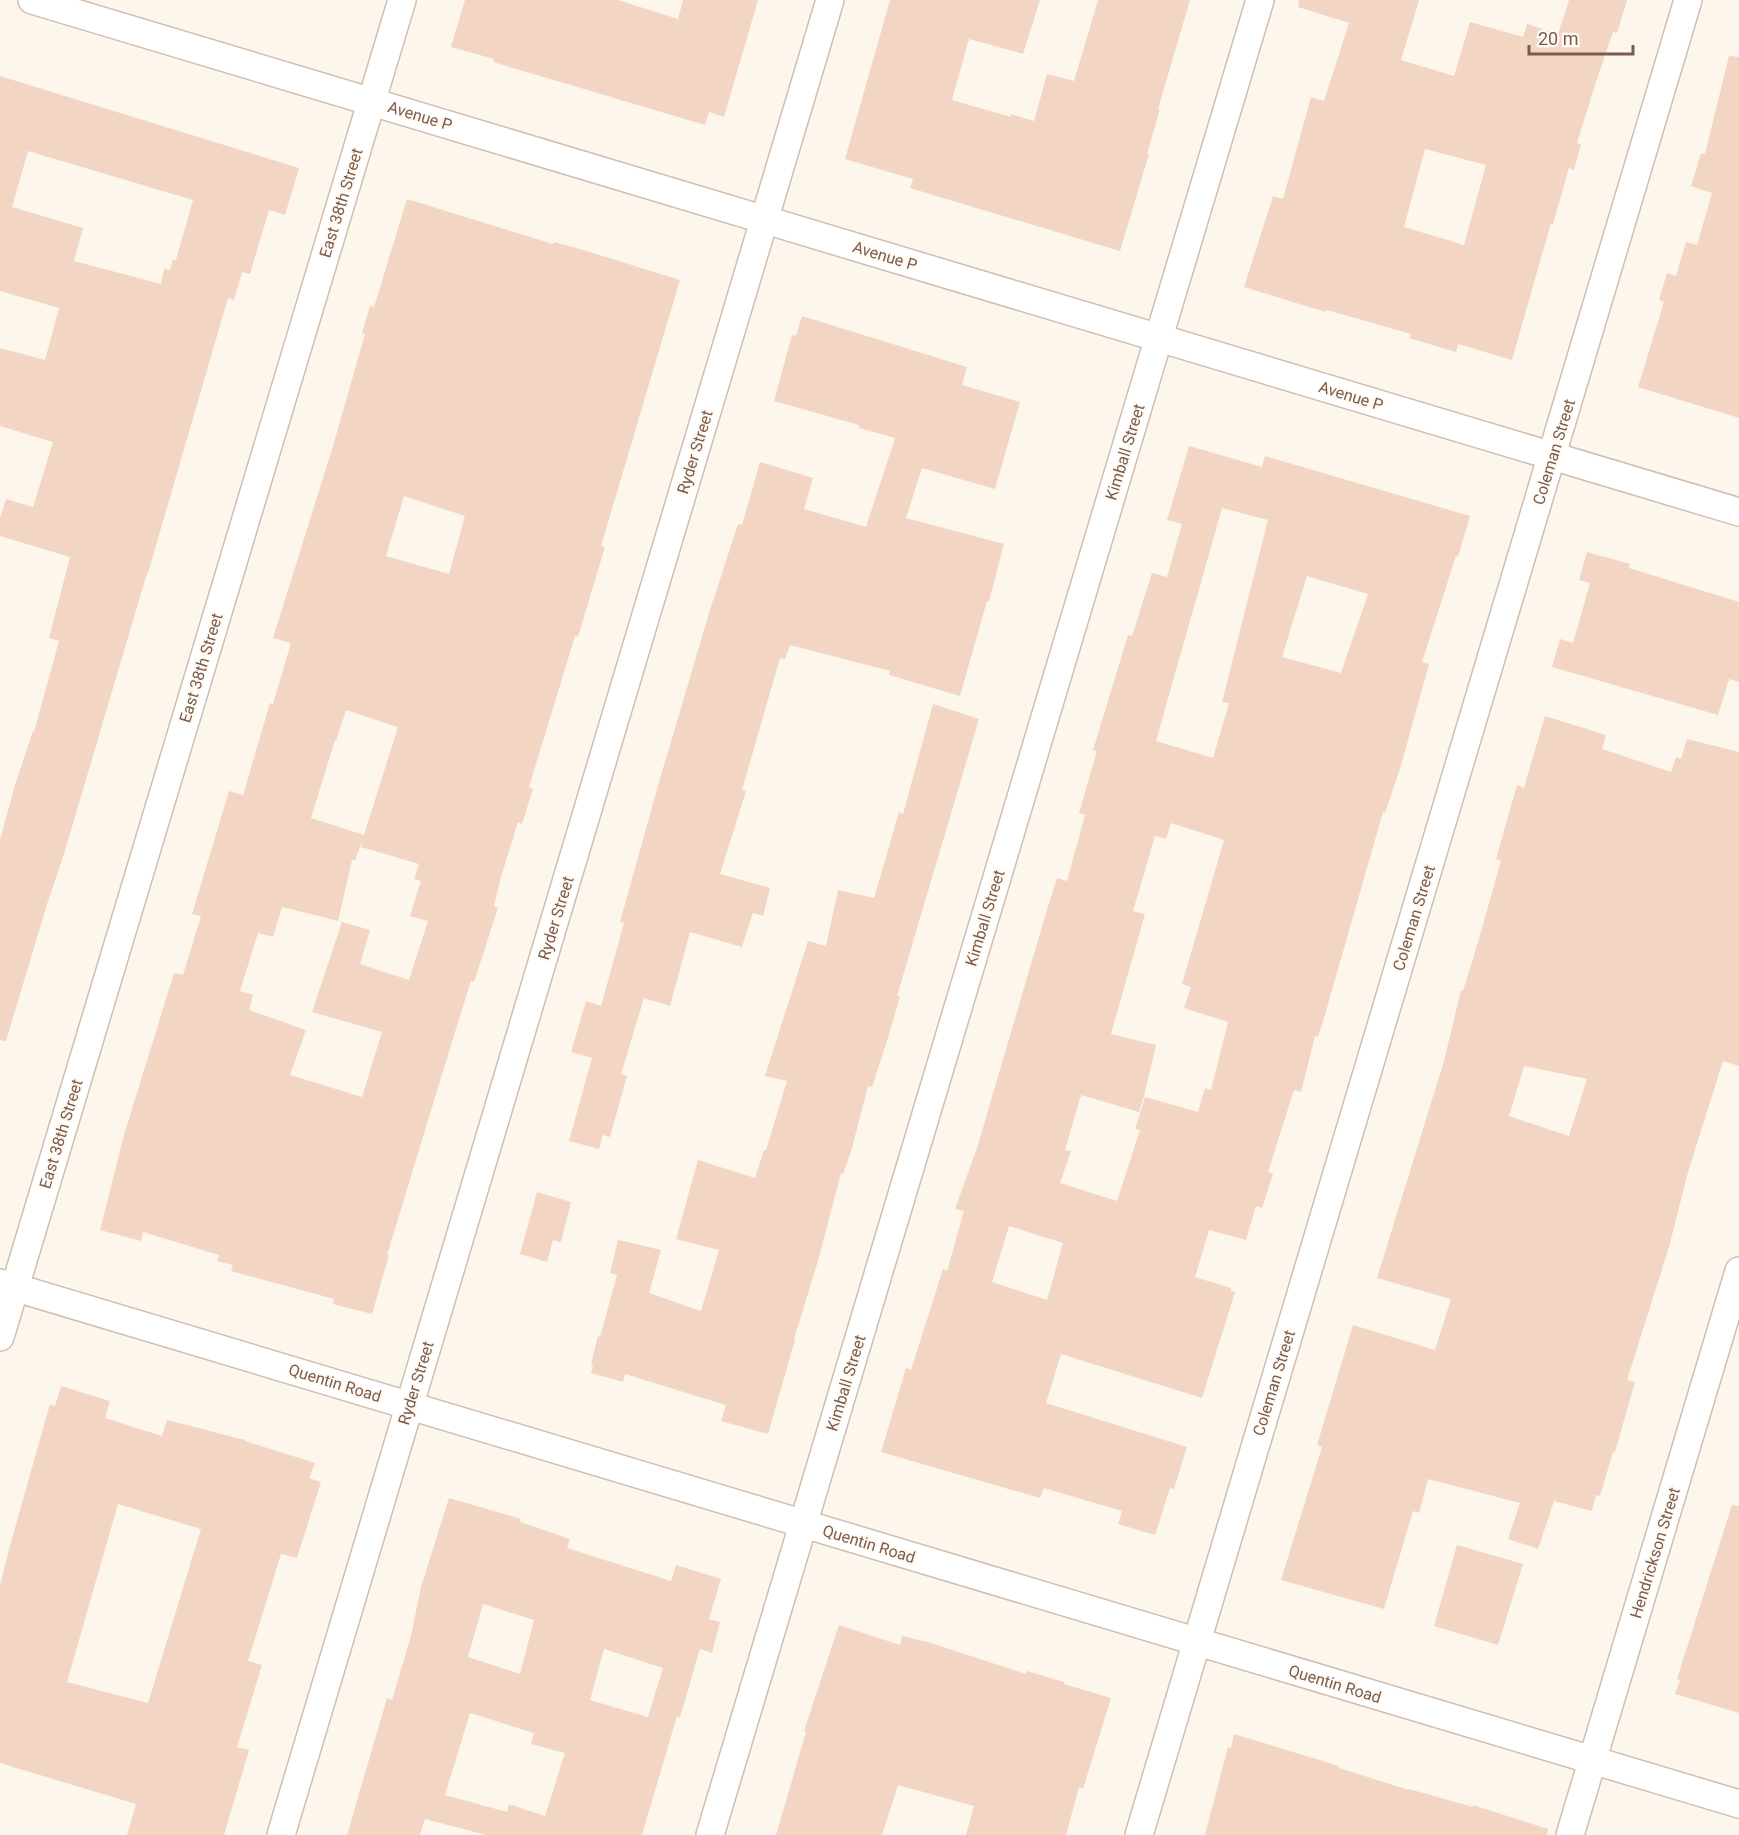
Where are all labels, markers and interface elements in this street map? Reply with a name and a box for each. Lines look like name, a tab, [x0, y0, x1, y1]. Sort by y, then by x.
scale bar	[1529, 18, 1632, 56]
text: 20 m	[1538, 28, 1578, 49]
street label: Avenue P	[385, 97, 455, 135]
street label: East 38th Street	[315, 146, 367, 260]
street label: Avenue P	[850, 237, 920, 275]
street label: Avenue P	[1316, 377, 1386, 415]
street label: Coleman Street	[1529, 397, 1579, 507]
street label: Kimball Street	[1101, 402, 1149, 502]
street label: Ryder Street	[673, 408, 717, 496]
street label: East 38th Street	[175, 611, 227, 725]
street label: Coleman Street	[1389, 863, 1439, 973]
street label: Kimball Street	[961, 868, 1009, 968]
street label: Ryder Street	[534, 874, 578, 962]
street label: East 38th Street	[35, 1077, 87, 1191]
street label: Coleman Street	[1249, 1328, 1299, 1438]
street label: Kimball Street	[822, 1333, 870, 1433]
street label: Ryder Street	[394, 1339, 438, 1427]
street label: Quentin Road	[286, 1360, 384, 1406]
street label: Hendrickson Street	[1626, 1485, 1684, 1621]
street label: Quentin Road	[820, 1521, 918, 1567]
street label: Quentin Road	[1286, 1661, 1384, 1707]

